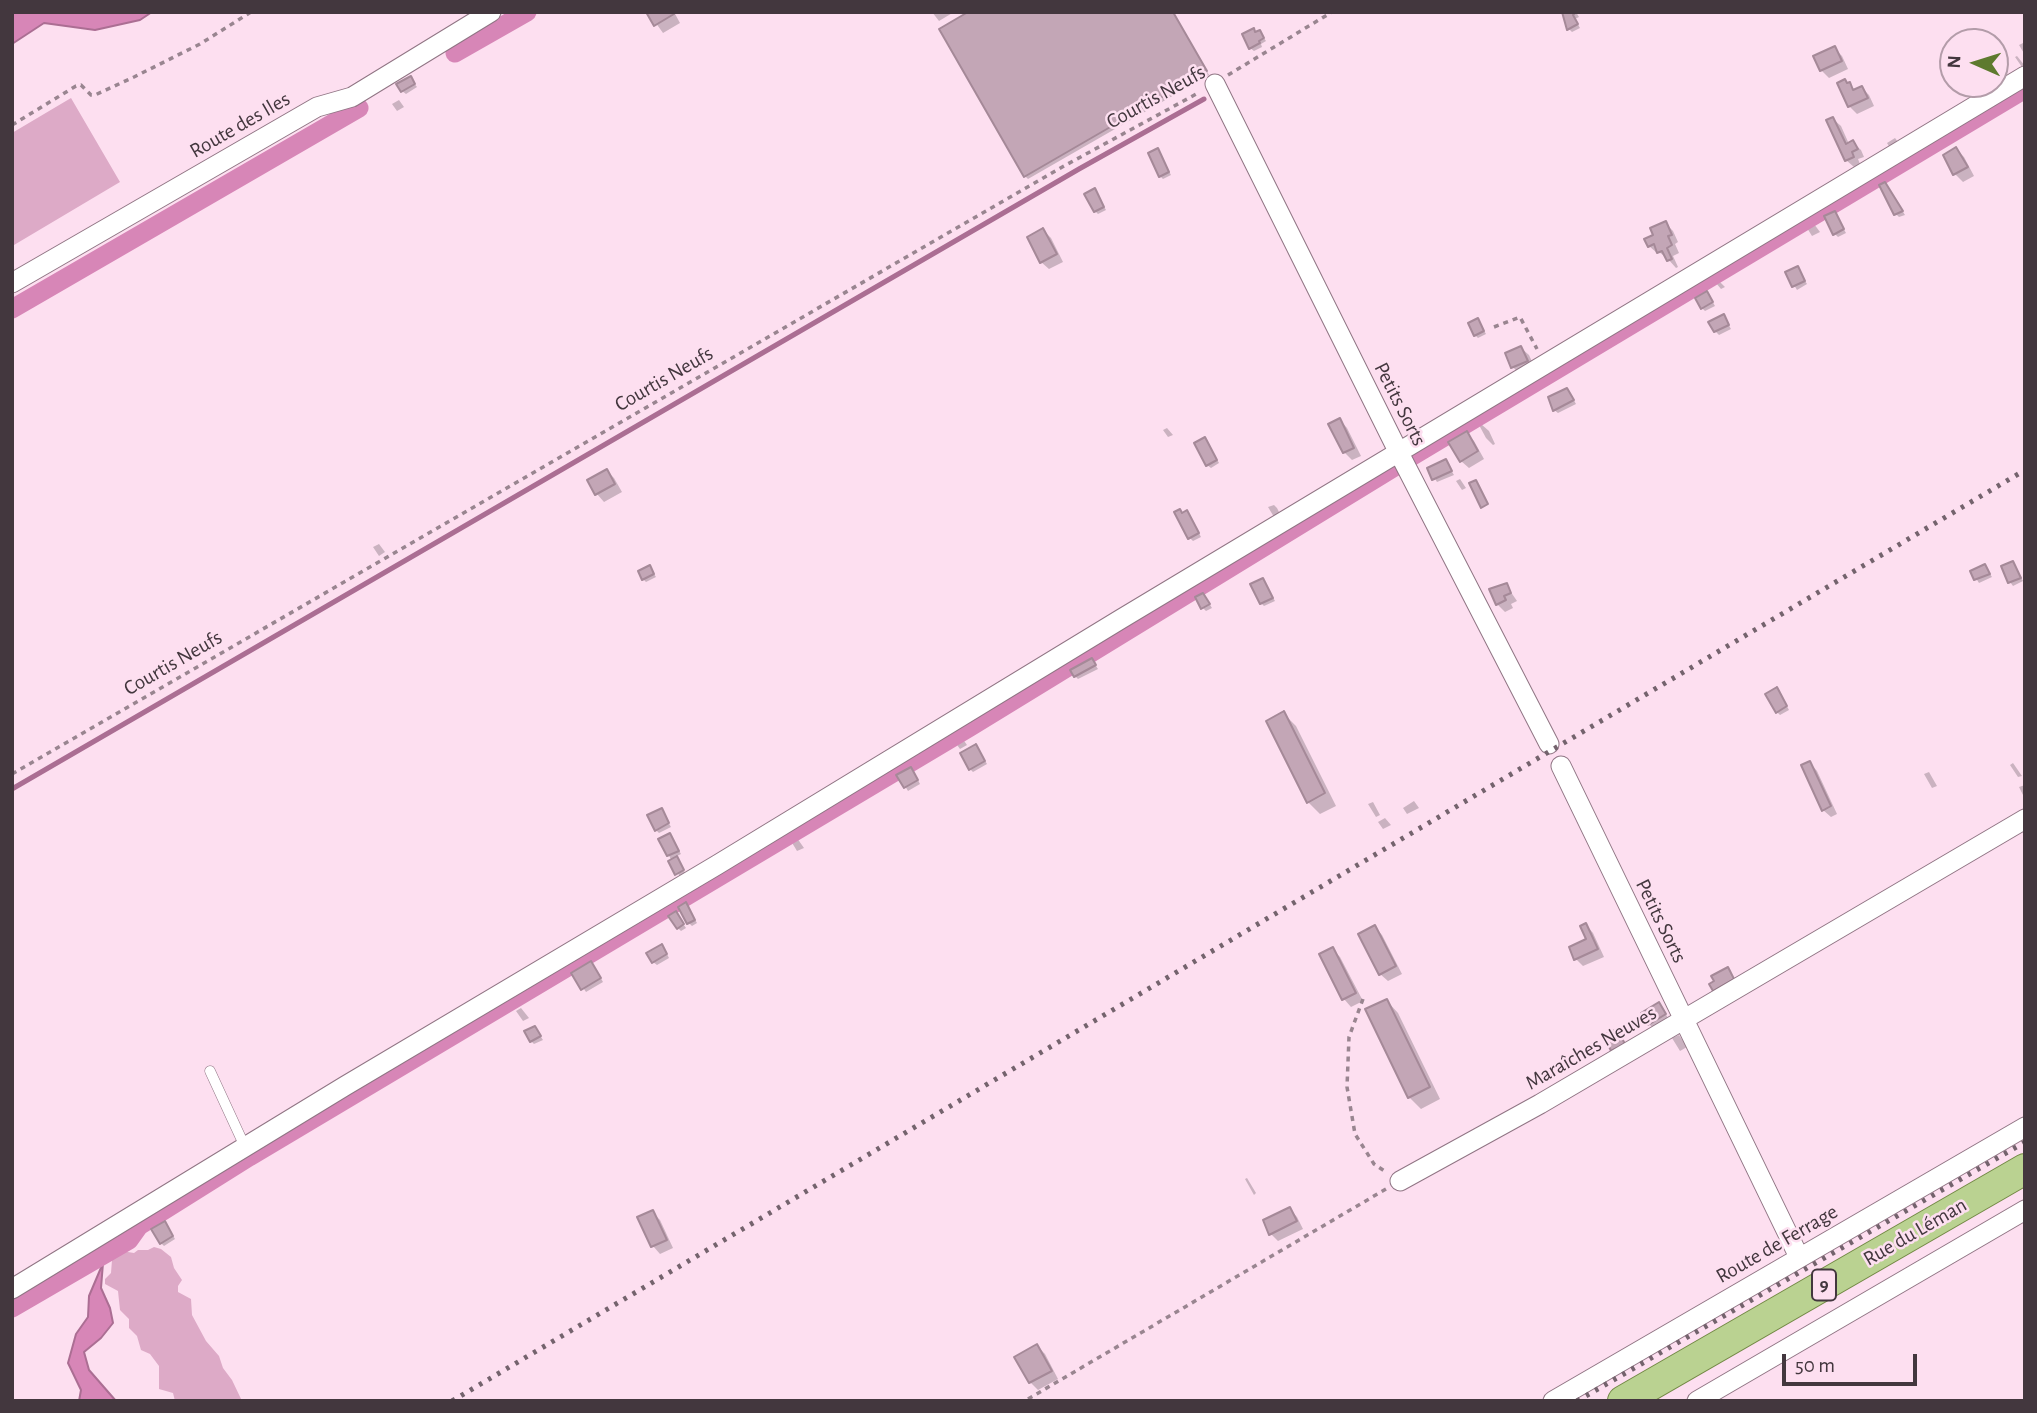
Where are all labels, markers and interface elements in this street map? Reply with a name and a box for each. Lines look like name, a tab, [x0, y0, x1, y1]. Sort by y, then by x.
north arrow	[1939, 28, 2009, 98]
text: N	[1945, 55, 1964, 69]
street label: Courtis Neufs	[1102, 59, 1210, 135]
street label: Route des Iles	[185, 86, 295, 164]
street label: Courtis Neufs	[610, 341, 718, 417]
street label: Petits Sorts	[1368, 358, 1432, 450]
street label: Courtis Neufs	[119, 625, 227, 701]
street label: Petits Sorts	[1630, 875, 1692, 967]
street label: Maraîches Neuves	[1521, 1000, 1661, 1096]
street label: Rue du Léman	[1859, 1192, 1971, 1272]
street label: Route de Ferrage	[1712, 1199, 1842, 1289]
road number: 9	[1812, 1270, 1836, 1301]
scale bar	[1785, 1340, 1920, 1384]
text: 50 m	[1795, 1355, 1835, 1376]

